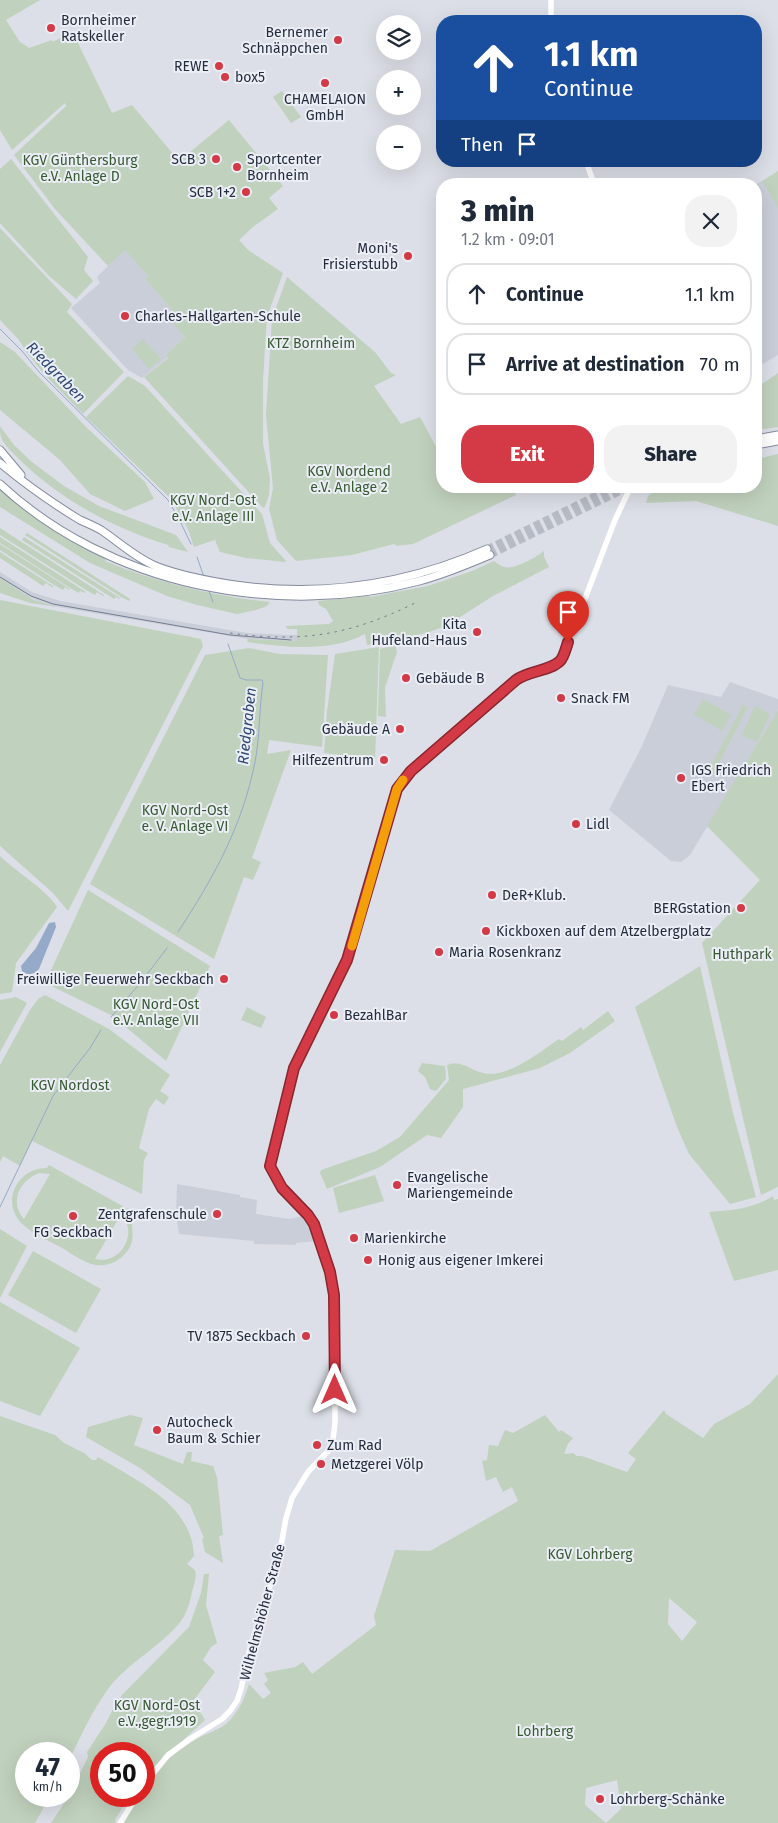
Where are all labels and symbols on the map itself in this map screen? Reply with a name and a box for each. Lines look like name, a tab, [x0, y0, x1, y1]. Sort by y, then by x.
place label: Bornheimer Ratskeller	[61, 12, 137, 45]
marker: Bornheimer Ratskeller	[45, 22, 57, 34]
place label: Bernemer Schnäppchen	[242, 24, 329, 57]
marker: Bernemer Schnäppchen	[332, 34, 344, 46]
place label: REWE	[174, 58, 209, 75]
marker: REWE	[213, 60, 225, 72]
place label: box5	[235, 69, 265, 86]
marker: box5	[219, 71, 231, 83]
marker: CHAMELAION GmbH	[319, 77, 331, 89]
place label: CHAMELAION GmbH	[284, 91, 366, 124]
place label: SCB 3	[171, 151, 206, 168]
place label: Sportcenter Bornheim	[247, 151, 322, 184]
park label: KGV Günthersburg e.V. Anlage D	[22, 152, 138, 185]
marker: SCB 3	[210, 153, 222, 165]
marker: Sportcenter Bornheim	[231, 161, 243, 173]
place label: SCB 1+2	[189, 184, 236, 201]
marker: SCB 1+2	[240, 186, 252, 198]
place label: Moni's Frisierstubb	[323, 240, 398, 273]
marker: Moni's Frisierstubb	[402, 250, 414, 262]
place label: Charles-Hallgarten-Schule	[135, 308, 301, 325]
marker: Charles-Hallgarten-Schule	[119, 310, 131, 322]
park label: KTZ Bornheim	[267, 335, 355, 352]
water label: Riedgraben	[23, 338, 89, 406]
park label: KGV Nordend e.V. Anlage 2	[307, 463, 391, 496]
park label: KGV Nord-Ost e.V. Anlage III	[170, 492, 257, 525]
pin	[547, 591, 589, 642]
place label: Kita Hufeland-Haus	[371, 616, 467, 649]
marker: Kita Hufeland-Haus	[471, 626, 483, 638]
place label: Gebäude B	[416, 670, 485, 687]
marker: Gebäude B	[400, 672, 412, 684]
water label: Riedgraben	[234, 687, 260, 765]
place label: Snack FM	[571, 690, 630, 707]
marker: Snack FM	[555, 692, 567, 704]
place label: Gebäude A	[322, 721, 390, 738]
marker: Gebäude A	[394, 723, 406, 735]
place label: Hilfezentrum	[292, 752, 374, 769]
marker: Hilfezentrum	[378, 754, 390, 766]
place label: IGS Friedrich Ebert	[691, 762, 771, 795]
marker: IGS Friedrich Ebert	[675, 772, 687, 784]
park label: KGV Nord-Ost e. V. Anlage VI	[142, 802, 229, 835]
place label: Lidl	[586, 816, 609, 833]
marker: Lidl	[570, 818, 582, 830]
place label: DeR+Klub.	[502, 887, 566, 904]
marker: DeR+Klub.	[486, 889, 498, 901]
place label: BERGstation	[653, 900, 731, 917]
marker: BERGstation	[735, 902, 747, 914]
place label: Kickboxen auf dem Atzelbergplatz	[496, 923, 711, 940]
marker: Kickboxen auf dem Atzelbergplatz	[480, 925, 492, 937]
place label: Maria Rosenkranz	[449, 944, 561, 961]
marker: Maria Rosenkranz	[433, 946, 445, 958]
park label: Huthpark	[712, 946, 772, 963]
place label: Freiwillige Feuerwehr Seckbach	[17, 971, 214, 988]
marker: Freiwillige Feuerwehr Seckbach	[218, 973, 230, 985]
park label: KGV Nord-Ost e.V. Anlage VII	[113, 996, 200, 1029]
place label: BezahlBar	[344, 1007, 408, 1024]
marker: BezahlBar	[328, 1009, 340, 1021]
park label: KGV Nordost	[30, 1077, 111, 1094]
place label: Evangelische Mariengemeinde	[407, 1169, 513, 1202]
marker: Evangelische Mariengemeinde	[391, 1179, 403, 1191]
place label: Zentgrafenschule	[98, 1206, 207, 1223]
marker: Zentgrafenschule	[211, 1208, 223, 1220]
marker: FG Seckbach	[67, 1210, 79, 1222]
place label: FG Seckbach	[34, 1224, 113, 1241]
place label: Marienkirche	[364, 1230, 446, 1247]
marker: Marienkirche	[348, 1232, 360, 1244]
place label: Honig aus eigener Imkerei	[378, 1252, 543, 1269]
marker: Honig aus eigener Imkerei	[362, 1254, 374, 1266]
place label: TV 1875 Seckbach	[187, 1328, 296, 1345]
marker: TV 1875 Seckbach	[300, 1330, 312, 1342]
position arrow	[308, 1363, 360, 1415]
place label: Autocheck Baum & Schier	[167, 1414, 261, 1447]
marker: Autocheck Baum & Schier	[151, 1424, 163, 1436]
place label: Zum Rad	[327, 1437, 382, 1454]
marker: Zum Rad	[311, 1439, 323, 1451]
place label: Metzgerei Völp	[331, 1456, 424, 1473]
marker: Metzgerei Völp	[315, 1458, 327, 1470]
street label: Wilhelmshöher Straße	[236, 1542, 289, 1682]
park label: KGV Lohrberg	[547, 1546, 633, 1563]
park label: KGV Nord-Ost e.V.,gegr.1919	[114, 1697, 201, 1730]
park label: Lohrberg	[517, 1723, 574, 1740]
speed limit sign: 50	[90, 1742, 155, 1807]
place label: Lohrberg-Schänke	[610, 1791, 725, 1808]
marker: Lohrberg-Schänke	[594, 1793, 606, 1805]

